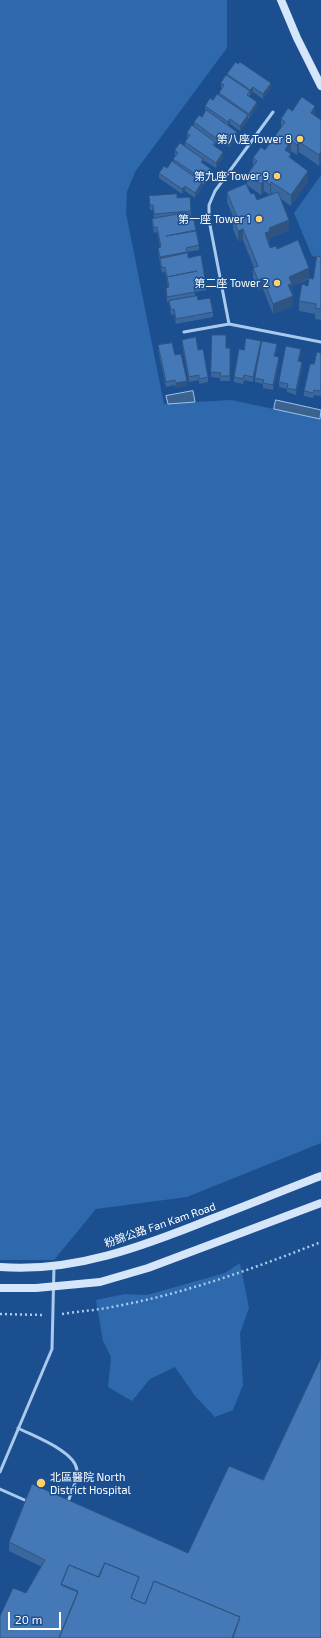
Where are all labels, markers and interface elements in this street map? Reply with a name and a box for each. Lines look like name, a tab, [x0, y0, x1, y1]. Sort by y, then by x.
place label: 第八座 Tower 8	[217, 132, 292, 146]
marker: 第八座 Tower 8	[295, 134, 305, 144]
place label: 第九座 Tower 9	[194, 169, 269, 183]
marker: 第九座 Tower 9	[272, 171, 282, 181]
place label: 第一座 Tower 1	[178, 212, 251, 226]
marker: 第一座 Tower 1	[254, 214, 264, 224]
place label: 第二座 Tower 2	[194, 276, 269, 290]
marker: 第二座 Tower 2	[272, 278, 282, 288]
street label: 粉錦公路 Fan Kam Road	[103, 1200, 217, 1250]
place label: 北區醫院 North District Hospital	[50, 1470, 131, 1496]
marker: 北區醫院 North District Hospital	[35, 1477, 47, 1489]
scale bar	[10, 1604, 63, 1630]
text: 20 m	[15, 1612, 42, 1626]

